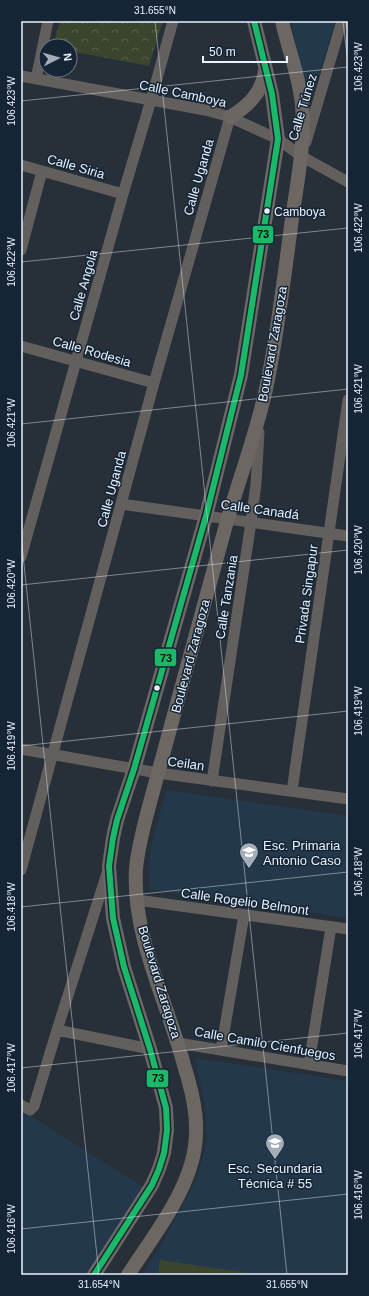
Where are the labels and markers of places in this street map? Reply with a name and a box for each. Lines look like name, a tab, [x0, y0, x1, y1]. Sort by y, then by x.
place label: Camboya	[274, 205, 326, 219]
marker: Camboya	[262, 206, 272, 216]
unlabelled marker	[152, 683, 162, 693]
place label: Esc. Primaria Antonio Caso	[263, 838, 341, 868]
school or university icon: Esc. Primaria Antonio Caso	[238, 841, 260, 869]
school or university icon: Esc. Secundaria Técnica # 55	[264, 1132, 286, 1160]
place label: Esc. Secundaria Técnica # 55	[228, 1161, 323, 1191]

